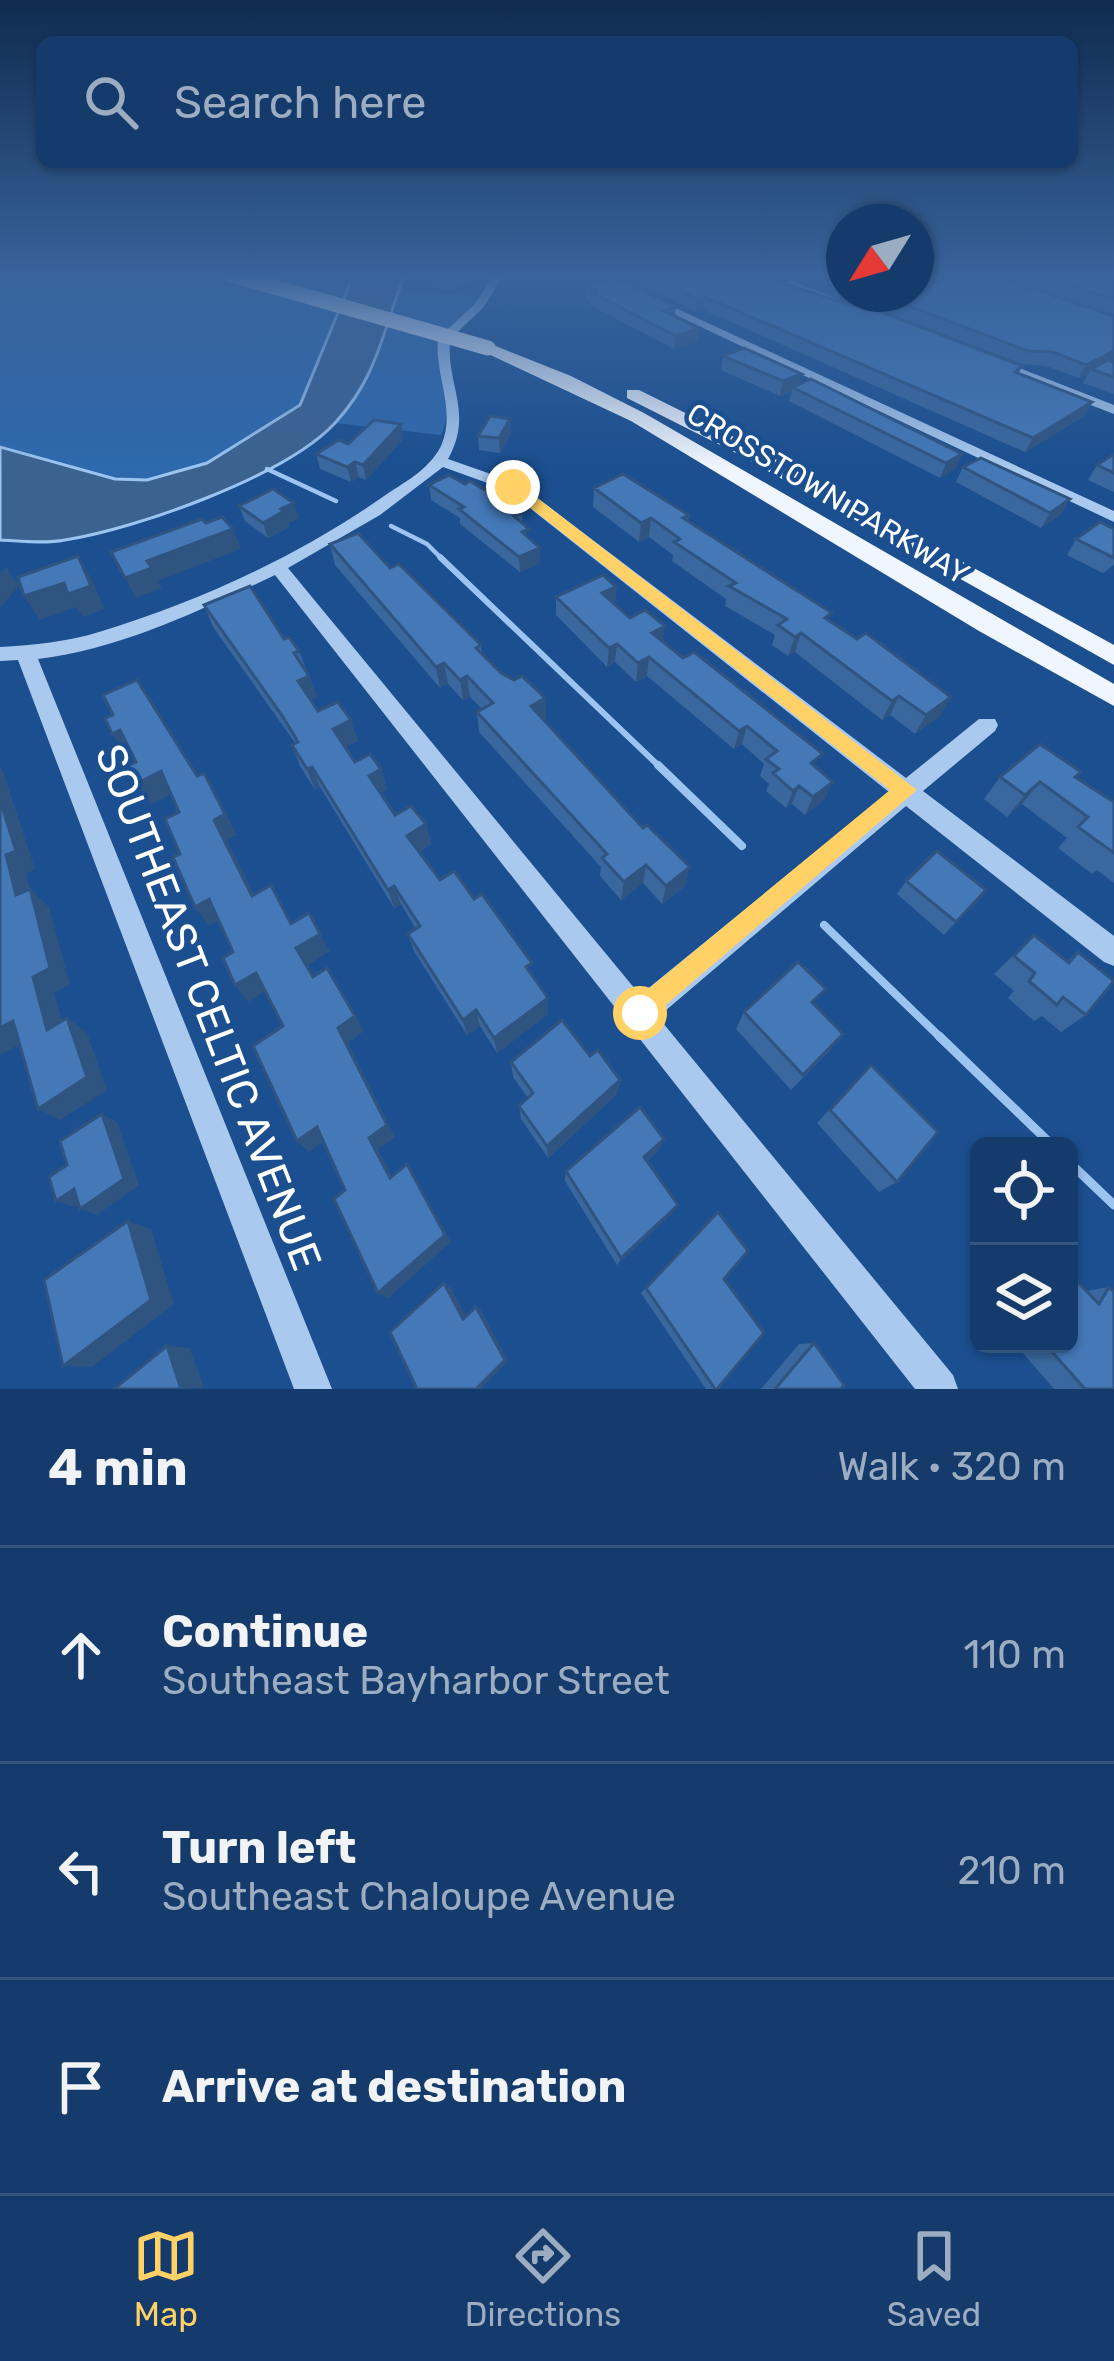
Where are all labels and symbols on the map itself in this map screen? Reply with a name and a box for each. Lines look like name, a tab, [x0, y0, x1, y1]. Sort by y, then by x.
north arrow	[826, 204, 934, 312]
street label: CROSSTOWN PARKWAY	[680, 395, 976, 593]
route end	[486, 460, 540, 514]
street label: SOUTHEAST CELTIC AVENUE	[85, 737, 332, 1277]
route start	[613, 986, 667, 1040]

